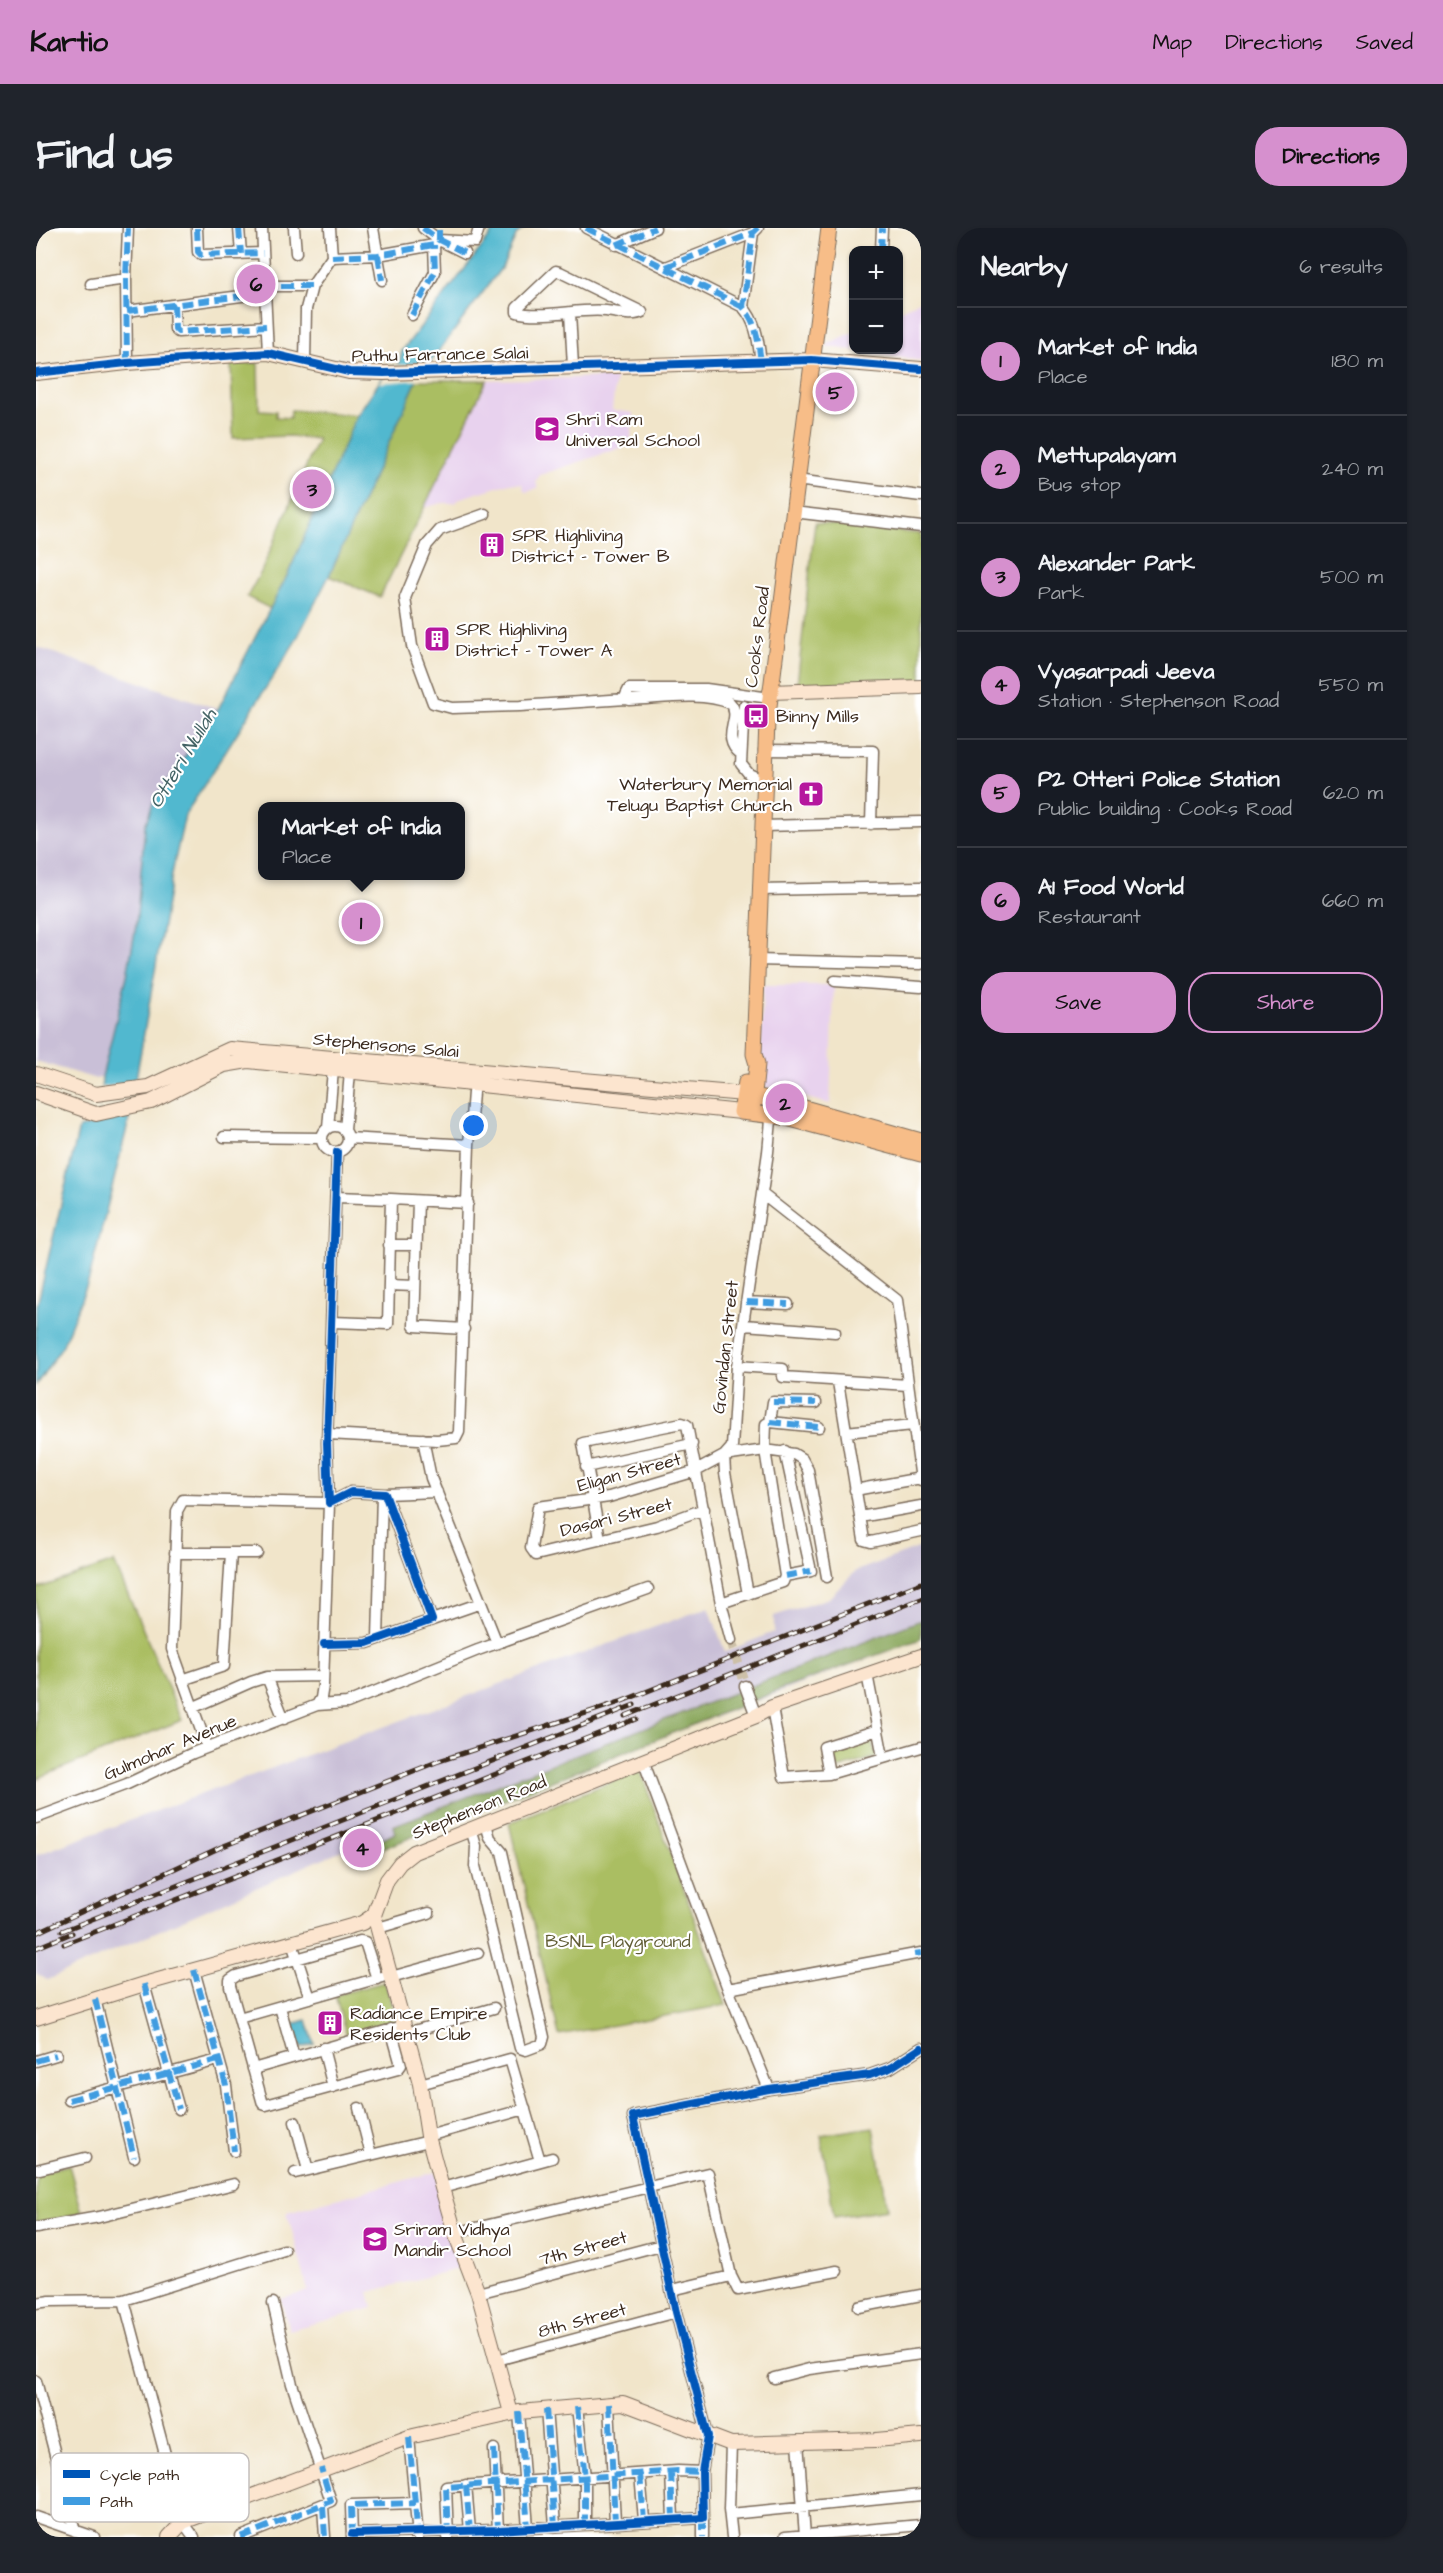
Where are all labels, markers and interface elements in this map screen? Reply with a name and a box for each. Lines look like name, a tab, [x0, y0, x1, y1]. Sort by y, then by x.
text: Kartio	[30, 23, 108, 62]
text: Map	[1152, 28, 1192, 57]
text: Directions	[1225, 28, 1323, 57]
text: Saved	[1356, 28, 1413, 57]
text: Find us	[36, 127, 173, 185]
button: Directions	[1255, 127, 1407, 186]
map controls	[849, 246, 903, 354]
button: +	[849, 246, 903, 300]
text: Nearby	[981, 249, 1068, 285]
text: 6 results	[1299, 253, 1383, 281]
pin: 6	[236, 262, 276, 306]
button: −	[849, 300, 903, 354]
text: Market of India	[1038, 332, 1197, 363]
street label: Puthu Farrance Salai	[352, 340, 529, 369]
text: 1	[999, 347, 1002, 375]
text: 180 m	[1331, 347, 1383, 375]
text: Place	[1038, 363, 1088, 391]
pin: 5	[816, 370, 854, 414]
place label: Shri Ram Universal School	[566, 407, 700, 453]
school or university icon: Shri Ram Universal School	[532, 414, 562, 444]
text: Mettupalayam	[1038, 440, 1176, 471]
text: 2	[995, 455, 1006, 483]
text: 240 m	[1322, 455, 1383, 483]
pin: 3	[292, 466, 332, 512]
text: Bus stop	[1038, 471, 1121, 499]
place label: SPR Highliving District - Tower B	[512, 523, 670, 569]
building icon: SPR Highliving District - Tower B	[477, 530, 507, 560]
text: Alexander Park	[1038, 548, 1195, 579]
text: 3	[995, 563, 1006, 591]
text: 500 m	[1320, 563, 1383, 591]
text: Park	[1038, 579, 1084, 607]
street label: Cooks Road	[739, 585, 776, 689]
place label: SPR Highliving District - Tower A	[456, 617, 613, 663]
building icon: SPR Highliving District - Tower A	[422, 624, 452, 654]
text: Vyasarpadi Jeeva	[1038, 656, 1214, 687]
text: 4	[994, 671, 1007, 699]
text: 550 m	[1318, 671, 1383, 699]
text: Station · Stephenson Road	[1038, 687, 1279, 715]
bus stop icon: Binny Mills	[741, 701, 771, 731]
water label: Otteri Nullah	[142, 703, 224, 814]
place label: Binny Mills	[776, 704, 859, 730]
text: P2 Otteri Police Station	[1038, 764, 1280, 795]
place label: Waterbury Memorial Telugu Baptist Church	[607, 772, 792, 819]
church icon: Waterbury Memorial Telugu Baptist Church	[796, 779, 826, 809]
text: 5	[993, 779, 1008, 807]
text: 620 m	[1323, 779, 1383, 807]
text: Public building · Cooks Road	[1038, 795, 1292, 823]
popup	[258, 802, 465, 880]
text: Market of India	[282, 812, 441, 843]
text: Place	[282, 843, 332, 871]
text: A1 Food World	[1038, 872, 1184, 903]
text: 6	[994, 887, 1007, 915]
text: 660 m	[1322, 887, 1383, 915]
pin: 1	[342, 900, 380, 944]
text: Restaurant	[1038, 903, 1141, 931]
button: Save	[981, 972, 1176, 1033]
button: Share	[1188, 972, 1383, 1033]
street label: Stephensons Salai	[312, 1027, 460, 1064]
pin: 2	[766, 1080, 804, 1126]
your location	[459, 1111, 488, 1140]
street label: Govindan Street	[706, 1279, 745, 1415]
street label: Eligan Street	[575, 1446, 685, 1499]
street label: Dasari Street	[558, 1491, 675, 1543]
street label: Gulmohar Avenue	[100, 1708, 241, 1787]
street label: Stephenson Road	[408, 1769, 550, 1846]
pin: 4	[342, 1826, 382, 1870]
park label: BSNL Playground	[545, 1929, 691, 1955]
place label: Radiance Empire Residents Club	[350, 2001, 488, 2047]
building icon: Radiance Empire Residents Club	[315, 2008, 345, 2038]
place label: Sriram Vidhya Mandir School	[394, 2217, 511, 2263]
school or university icon: Sriram Vidhya Mandir School	[360, 2224, 390, 2254]
street label: 7th Street	[536, 2225, 631, 2272]
street label: 8th Street	[535, 2296, 630, 2344]
legend	[51, 2453, 249, 2522]
text: Cycle path	[100, 2464, 179, 2487]
text: Path	[100, 2491, 133, 2513]

